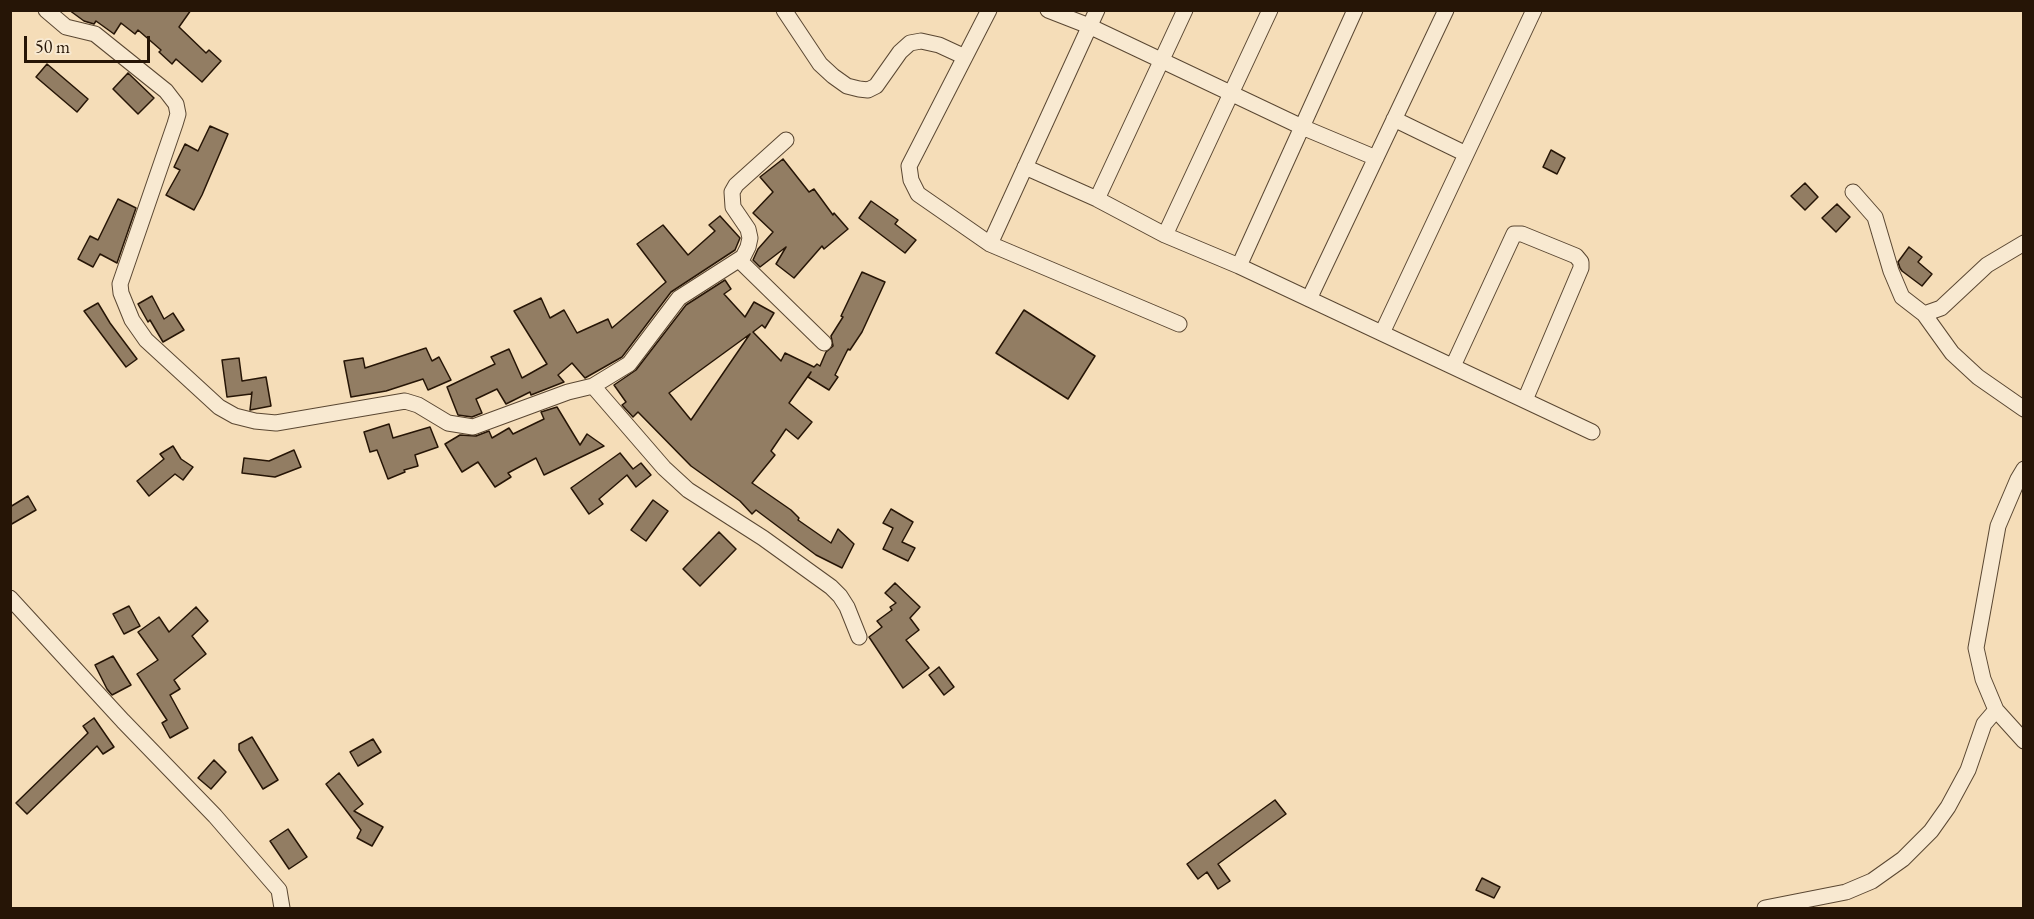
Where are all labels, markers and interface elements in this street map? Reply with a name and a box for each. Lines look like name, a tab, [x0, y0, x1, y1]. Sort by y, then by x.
scale bar	[27, 24, 153, 62]
text: 50 m	[35, 35, 70, 58]

